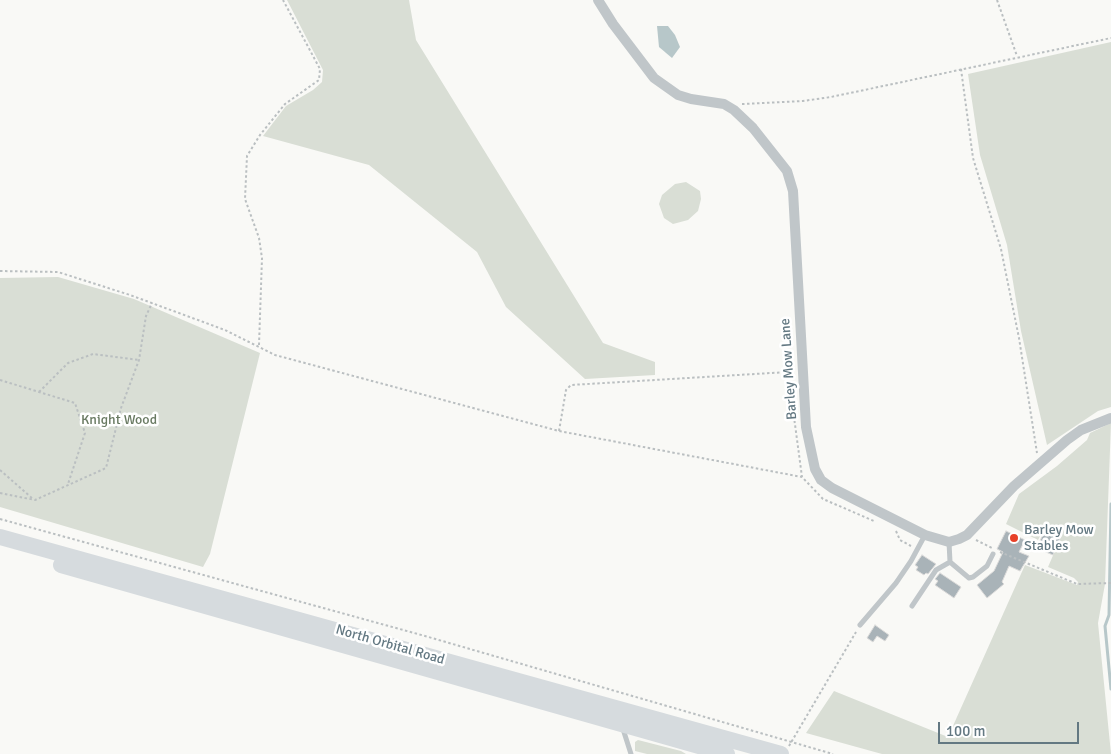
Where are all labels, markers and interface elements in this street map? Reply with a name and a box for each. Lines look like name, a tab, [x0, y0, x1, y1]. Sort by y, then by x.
street label: Barley Mow Lane	[777, 318, 801, 420]
park label: Knight Wood	[81, 412, 157, 428]
place label: Barley Mow Stables	[1024, 522, 1094, 554]
marker: Barley Mow Stables	[1008, 532, 1020, 544]
street label: North Orbital Road	[334, 621, 446, 669]
scale bar	[941, 712, 1082, 744]
text: 100 m	[946, 722, 986, 740]

